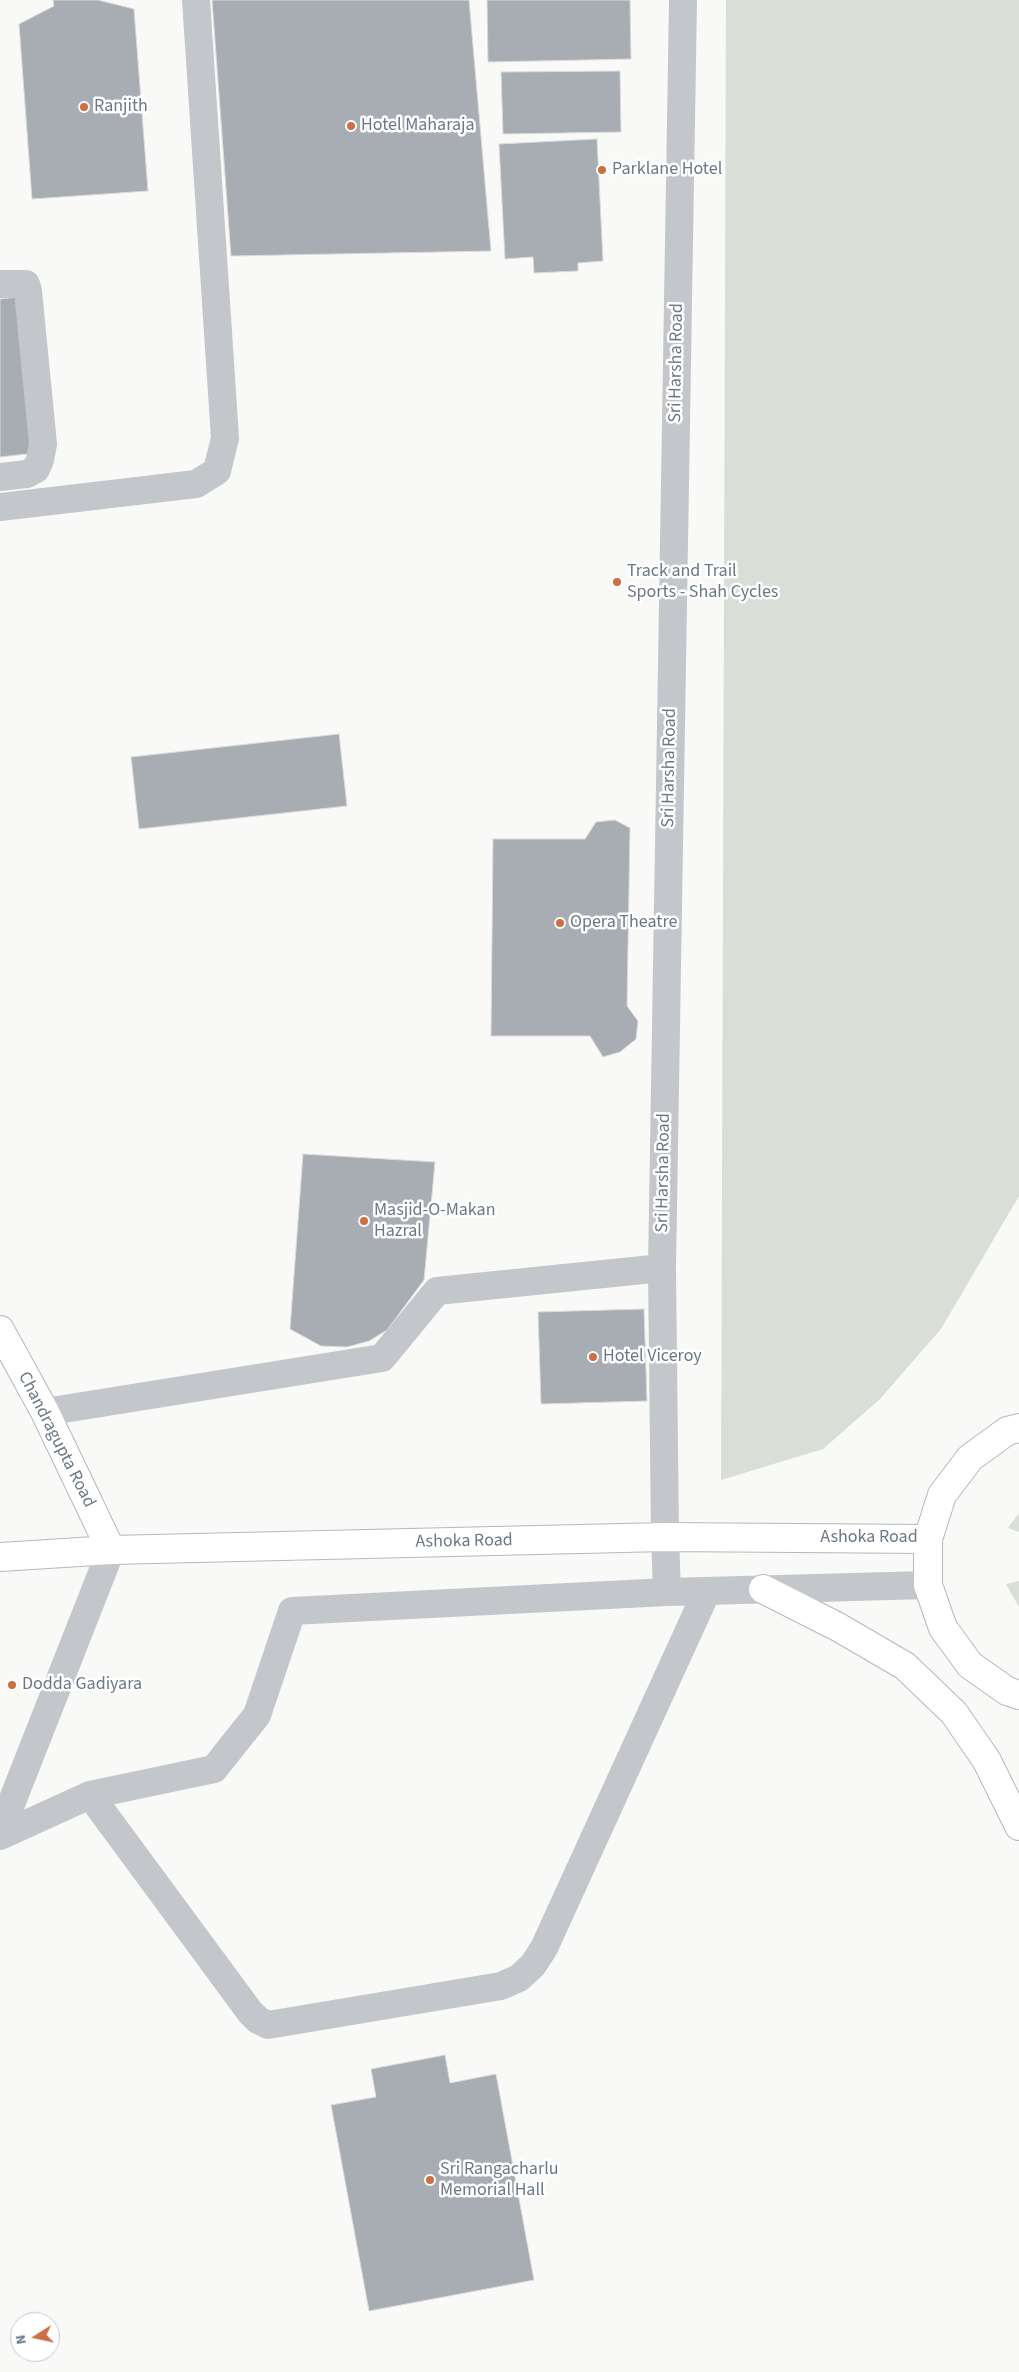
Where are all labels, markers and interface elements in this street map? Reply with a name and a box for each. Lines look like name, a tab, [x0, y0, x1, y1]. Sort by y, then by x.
place label: Ranjith	[94, 96, 148, 118]
marker: Ranjith	[78, 101, 90, 113]
place label: Hotel Maharaja	[361, 115, 475, 137]
marker: Hotel Maharaja	[345, 120, 357, 132]
place label: Parklane Hotel	[612, 159, 722, 181]
marker: Parklane Hotel	[596, 164, 608, 176]
street label: Sri Harsha Road	[665, 303, 689, 423]
place label: Track and Trail Sports - Shah Cycles	[627, 561, 778, 604]
marker: Track and Trail Sports - Shah Cycles	[611, 576, 623, 588]
street label: Sri Harsha Road	[658, 708, 682, 828]
place label: Opera Theatre	[570, 912, 677, 934]
marker: Opera Theatre	[554, 917, 566, 929]
street label: Sri Harsha Road	[652, 1113, 676, 1233]
place label: Masjid-O-Makan Hazral	[374, 1200, 496, 1242]
marker: Masjid-O-Makan Hazral	[358, 1215, 370, 1227]
place label: Hotel Viceroy	[603, 1346, 702, 1368]
marker: Hotel Viceroy	[587, 1351, 599, 1363]
street label: Chandragupta Road	[12, 1369, 100, 1511]
street label: Ashoka Road	[820, 1527, 918, 1549]
street label: Ashoka Road	[415, 1530, 513, 1554]
place label: Dodda Gadiyara	[22, 1674, 142, 1696]
marker: Dodda Gadiyara	[6, 1679, 18, 1691]
place label: Sri Rangacharlu Memorial Hall	[440, 2159, 559, 2202]
marker: Sri Rangacharlu Memorial Hall	[424, 2174, 436, 2186]
north arrow	[10, 2312, 60, 2362]
text: N	[11, 2333, 32, 2346]

